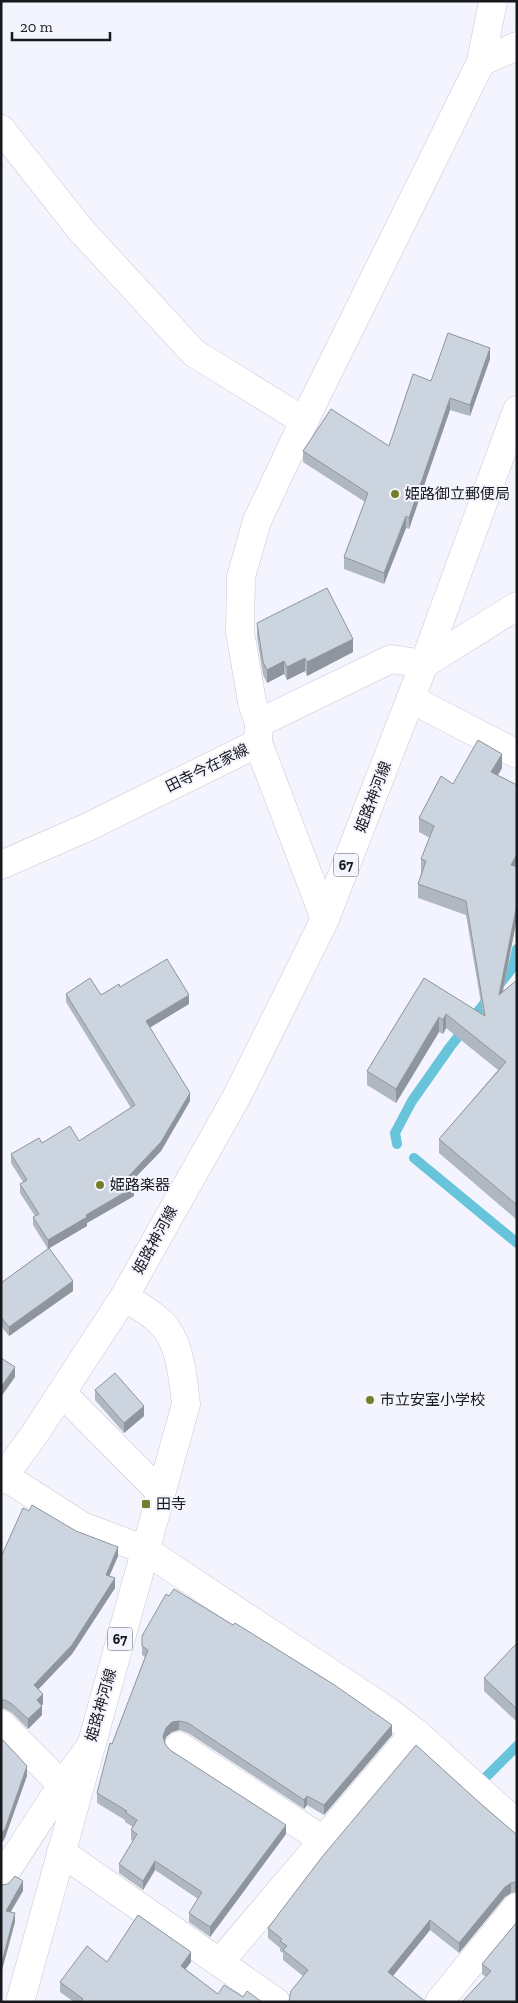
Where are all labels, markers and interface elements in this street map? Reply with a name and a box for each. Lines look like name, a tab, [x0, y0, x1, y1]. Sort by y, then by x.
scale bar	[12, 10, 110, 42]
text: 20 m	[20, 18, 53, 36]
place label: 姫路御立郵便局	[405, 485, 510, 503]
marker: 姫路御立郵便局	[389, 488, 401, 500]
street label: 田寺今在家線	[163, 740, 251, 796]
street label: 姫路神河線	[351, 759, 395, 835]
road number: 67	[334, 854, 358, 876]
place label: 姫路楽器	[110, 1176, 170, 1194]
marker: 姫路楽器	[94, 1179, 106, 1191]
street label: 姫路神河線	[129, 1203, 181, 1277]
place label: 市立安室小学校	[380, 1391, 485, 1409]
marker: 市立安室小学校	[364, 1394, 376, 1406]
place label: 田寺	[156, 1495, 186, 1513]
marker: 田寺	[140, 1498, 152, 1510]
road number: 67	[108, 1628, 132, 1650]
street label: 姫路神河線	[82, 1666, 120, 1744]

